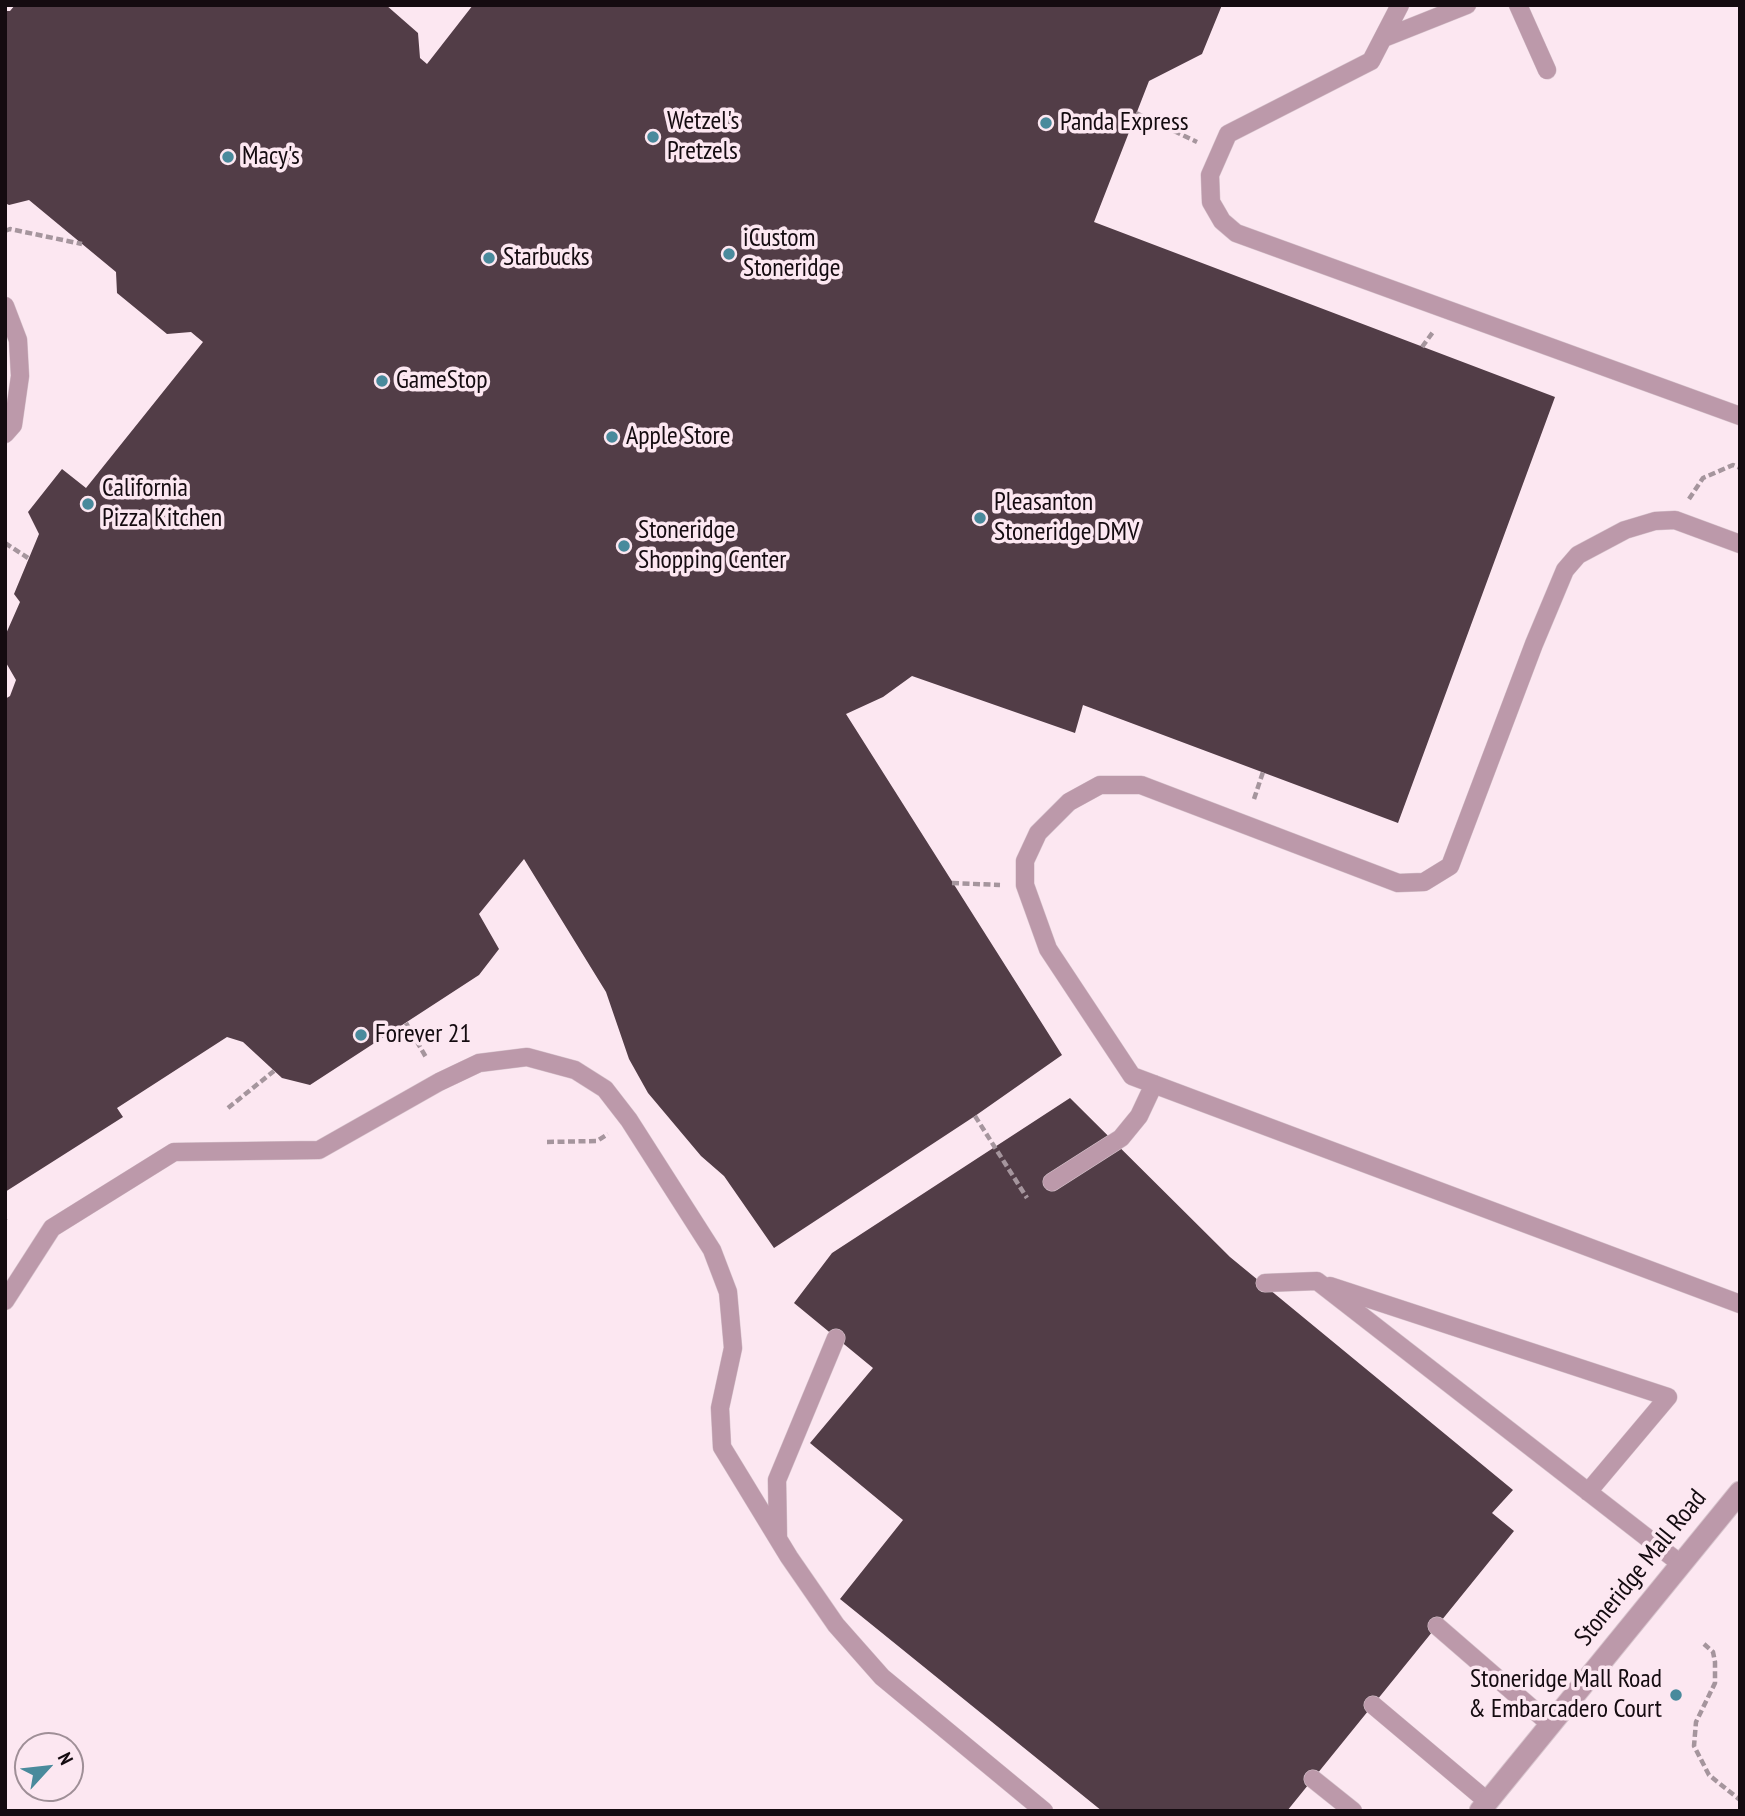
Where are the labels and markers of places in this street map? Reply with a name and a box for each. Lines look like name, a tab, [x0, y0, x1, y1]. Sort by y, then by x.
place label: Wetzel's Pretzels	[667, 106, 739, 168]
place label: Panda Express	[1060, 107, 1189, 139]
marker: Panda Express	[1038, 115, 1054, 131]
marker: Wetzel's Pretzels	[645, 129, 661, 145]
place label: Macy's	[242, 141, 300, 173]
marker: Macy's	[220, 149, 236, 165]
place label: iCustom Stoneridge	[743, 223, 840, 284]
place label: Starbucks	[503, 242, 590, 274]
marker: iCustom Stoneridge	[721, 246, 737, 262]
marker: Starbucks	[481, 250, 497, 266]
place label: GameStop	[396, 365, 487, 397]
marker: GameStop	[374, 373, 390, 389]
place label: Apple Store	[626, 421, 730, 453]
marker: Apple Store	[604, 429, 620, 445]
place label: California Pizza Kitchen	[102, 473, 222, 534]
place label: Pleasanton Stoneridge DMV	[994, 487, 1139, 548]
marker: California Pizza Kitchen	[80, 496, 96, 512]
marker: Pleasanton Stoneridge DMV	[972, 510, 988, 526]
place label: Stoneridge Shopping Center	[638, 515, 786, 576]
marker: Stoneridge Shopping Center	[616, 538, 632, 554]
place label: Forever 21	[375, 1019, 471, 1051]
marker: Forever 21	[353, 1027, 369, 1043]
place label: Stoneridge Mall Road & Embarcadero Court	[1468, 1664, 1662, 1726]
marker: Stoneridge Mall Road & Embarcadero Court	[1668, 1687, 1684, 1703]

